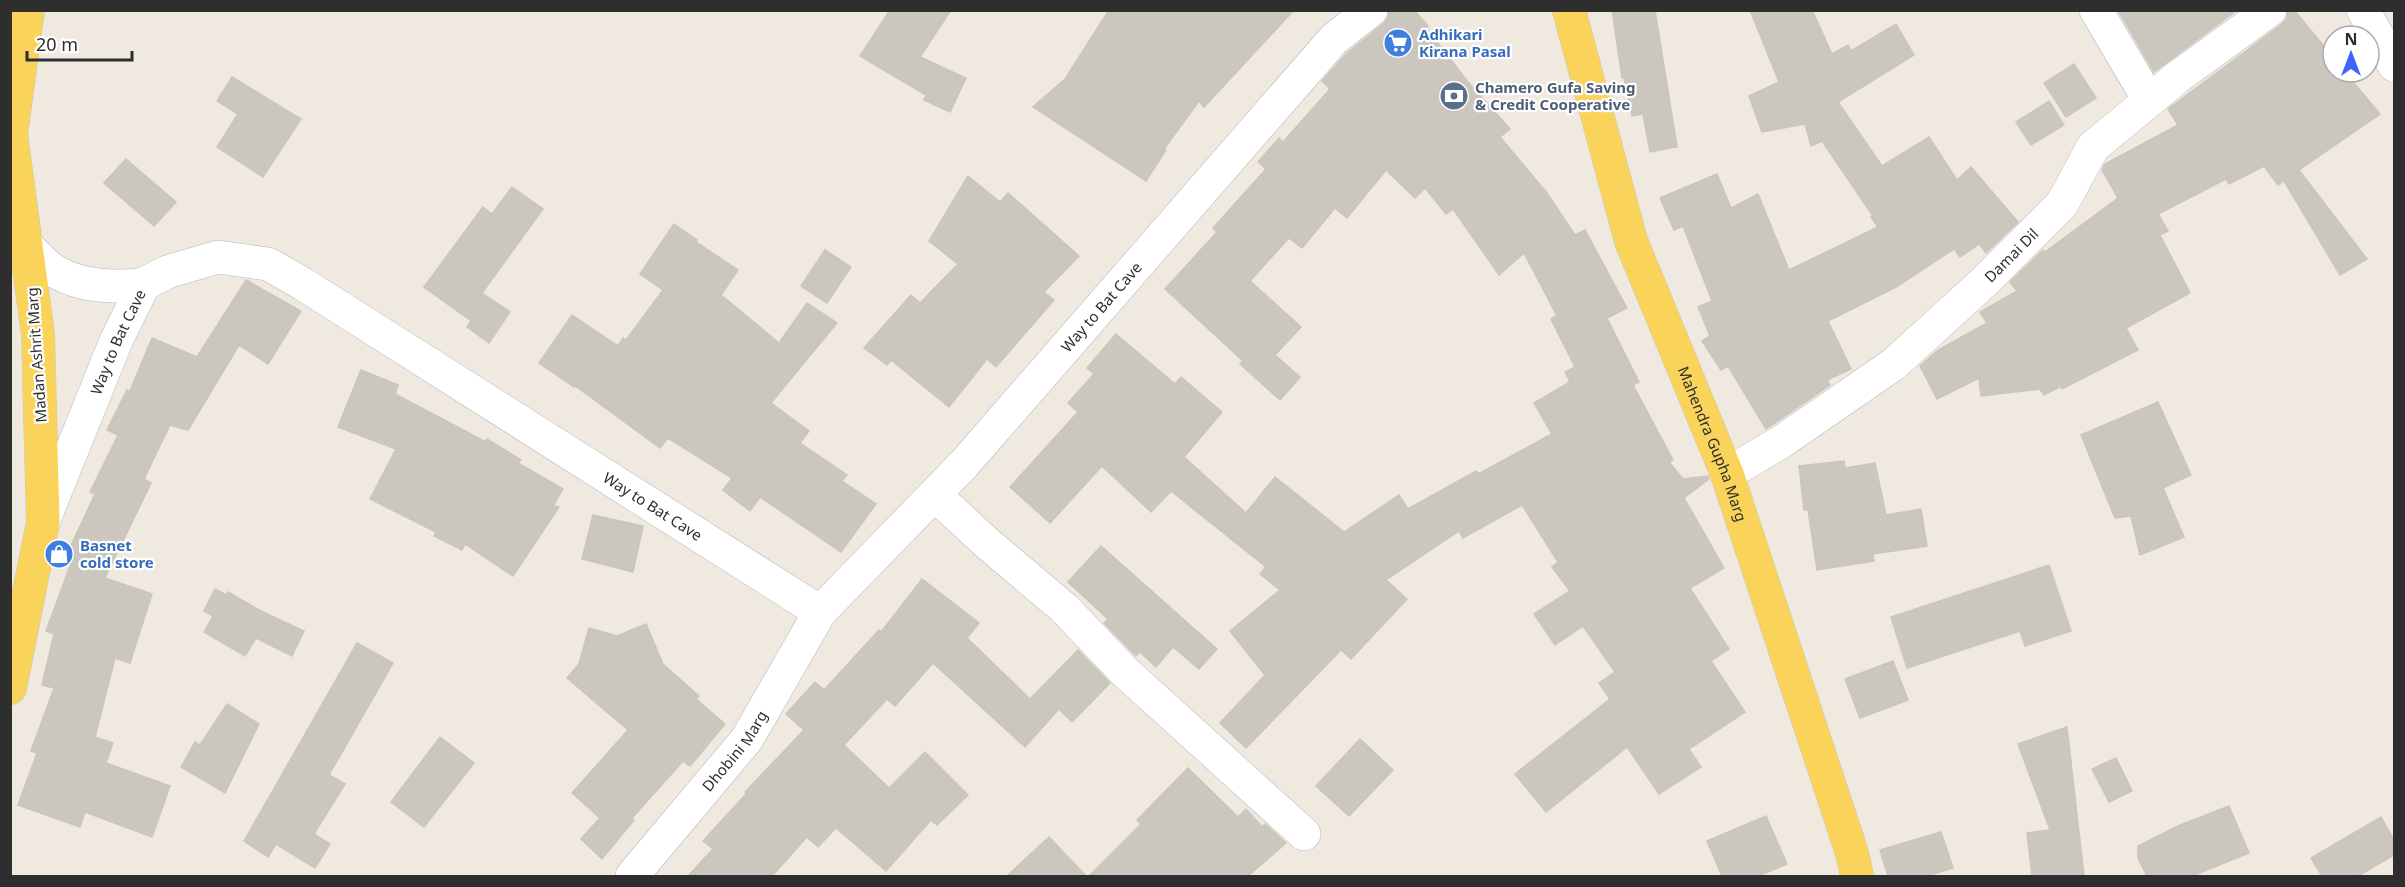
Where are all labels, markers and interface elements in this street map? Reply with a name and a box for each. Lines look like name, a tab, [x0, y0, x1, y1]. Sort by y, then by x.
scale bar	[27, 24, 132, 62]
place label: Adhikari Kirana Pasal	[1419, 24, 1511, 61]
north arrow	[2321, 24, 2381, 84]
supermarket icon: Adhikari Kirana Pasal	[1382, 27, 1414, 59]
text: N	[2344, 28, 2358, 50]
text: 20 m	[36, 32, 78, 56]
place label: Chamero Gufa Saving & Credit Cooperative	[1475, 77, 1635, 114]
bank icon: Chamero Gufa Saving & Credit Cooperative	[1438, 80, 1470, 112]
street label: Damai Dil	[1980, 224, 2042, 286]
street label: Way to Bat Cave	[1056, 257, 1146, 356]
street label: Way to Bat Cave	[85, 286, 150, 398]
street label: Madan Ashrit Marg	[21, 287, 51, 423]
street label: Mahendra Gupha Marg	[1674, 363, 1752, 524]
street label: Way to Bat Cave	[600, 467, 706, 545]
place label: Basnet cold store	[80, 535, 154, 572]
shop icon: Basnet cold store	[43, 538, 75, 570]
street label: Dhobini Marg	[697, 707, 771, 795]

